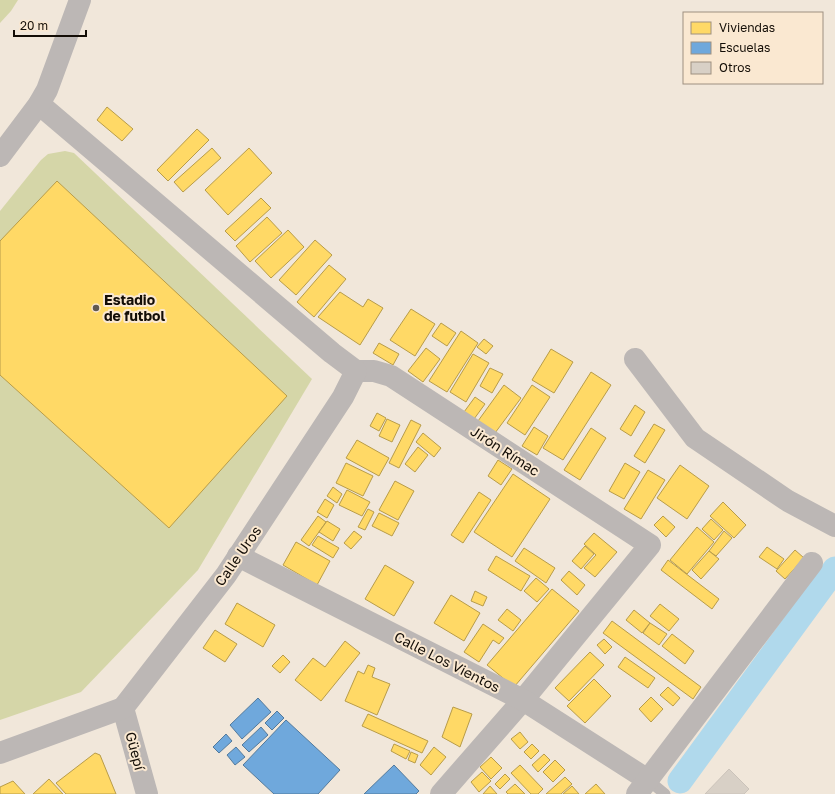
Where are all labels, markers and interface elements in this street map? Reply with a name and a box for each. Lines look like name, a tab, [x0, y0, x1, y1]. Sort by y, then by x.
scale bar	[14, 12, 86, 38]
legend	[683, 12, 823, 84]
text: 20 m	[20, 18, 48, 33]
text: Viviendas	[719, 20, 775, 35]
text: Escuelas	[719, 40, 770, 55]
text: Otros	[719, 60, 751, 75]
place label: Estadio de futbol	[104, 291, 165, 324]
marker: Estadio de futbol	[91, 303, 101, 313]
street label: Jirón Rímac	[468, 422, 543, 479]
street label: Calle Uros	[211, 522, 264, 589]
street label: Calle Los Vientos	[392, 628, 503, 695]
street label: Güepí	[122, 730, 149, 773]

